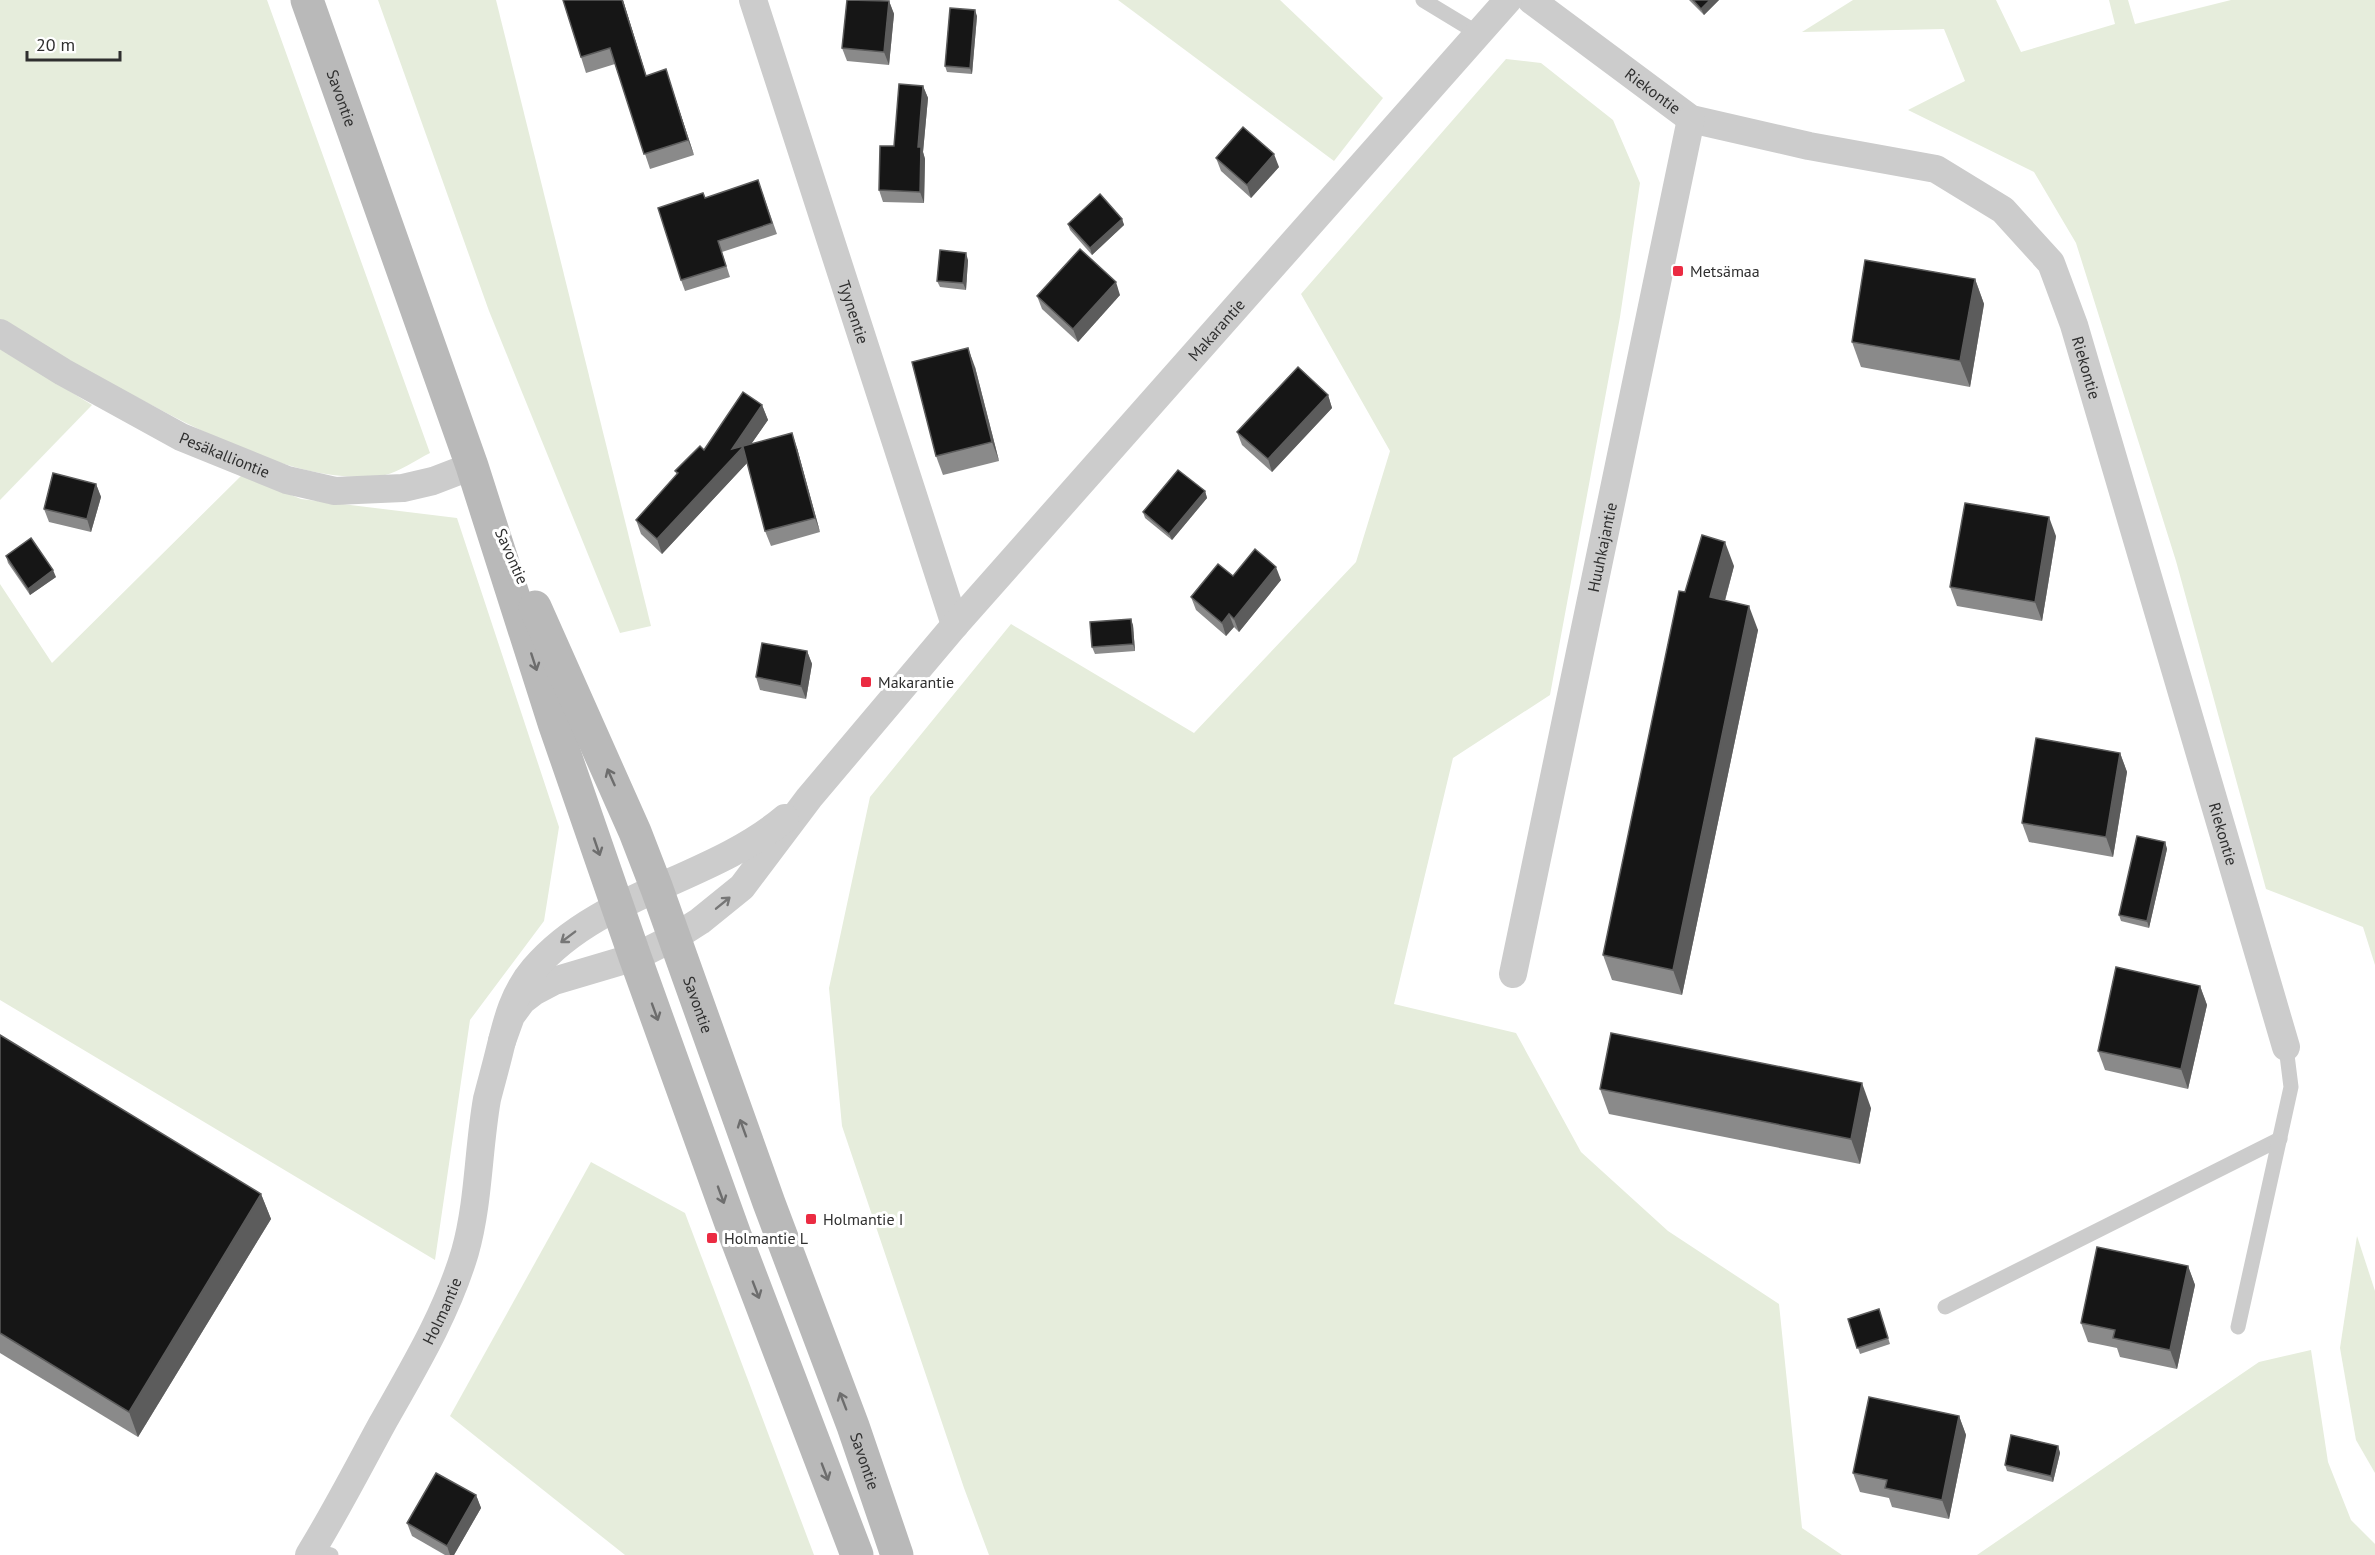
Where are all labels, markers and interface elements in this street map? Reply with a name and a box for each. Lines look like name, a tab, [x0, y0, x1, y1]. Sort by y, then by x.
scale bar	[27, 24, 120, 62]
text: 20 m	[36, 33, 75, 56]
street label: Riekontie	[1621, 63, 1685, 118]
street label: Savontie	[322, 67, 361, 129]
place label: Metsämaa	[1690, 261, 1760, 281]
marker: Metsämaa	[1671, 264, 1685, 278]
street label: Tyynentie	[834, 278, 873, 346]
street label: Makarantie	[1184, 295, 1249, 365]
street label: Riekontie	[2068, 334, 2105, 401]
street label: Pesäkalliontie	[177, 427, 273, 482]
street label: Huuhkajantie	[1583, 500, 1621, 594]
street label: Savontie	[491, 525, 533, 587]
one-way arrow	[529, 652, 540, 671]
place label: Makarantie	[878, 672, 954, 692]
marker: Makarantie	[859, 675, 873, 689]
one-way arrow	[604, 768, 616, 786]
street label: Riekontie	[2205, 800, 2242, 868]
one-way arrow	[592, 837, 603, 855]
one-way arrow	[715, 897, 731, 910]
one-way arrow	[560, 930, 576, 943]
street label: Savontie	[679, 973, 718, 1036]
one-way arrow	[650, 1002, 661, 1020]
one-way arrow	[736, 1119, 747, 1138]
one-way arrow	[716, 1185, 727, 1204]
place label: Holmantie I	[823, 1209, 903, 1229]
marker: Holmantie I	[804, 1212, 818, 1226]
place label: Holmantie L	[724, 1228, 808, 1248]
marker: Holmantie L	[705, 1231, 719, 1245]
street label: Holmantie	[418, 1275, 466, 1348]
one-way arrow	[751, 1280, 762, 1299]
one-way arrow	[837, 1392, 848, 1410]
street label: Savontie	[846, 1430, 884, 1492]
one-way arrow	[821, 1462, 832, 1481]

